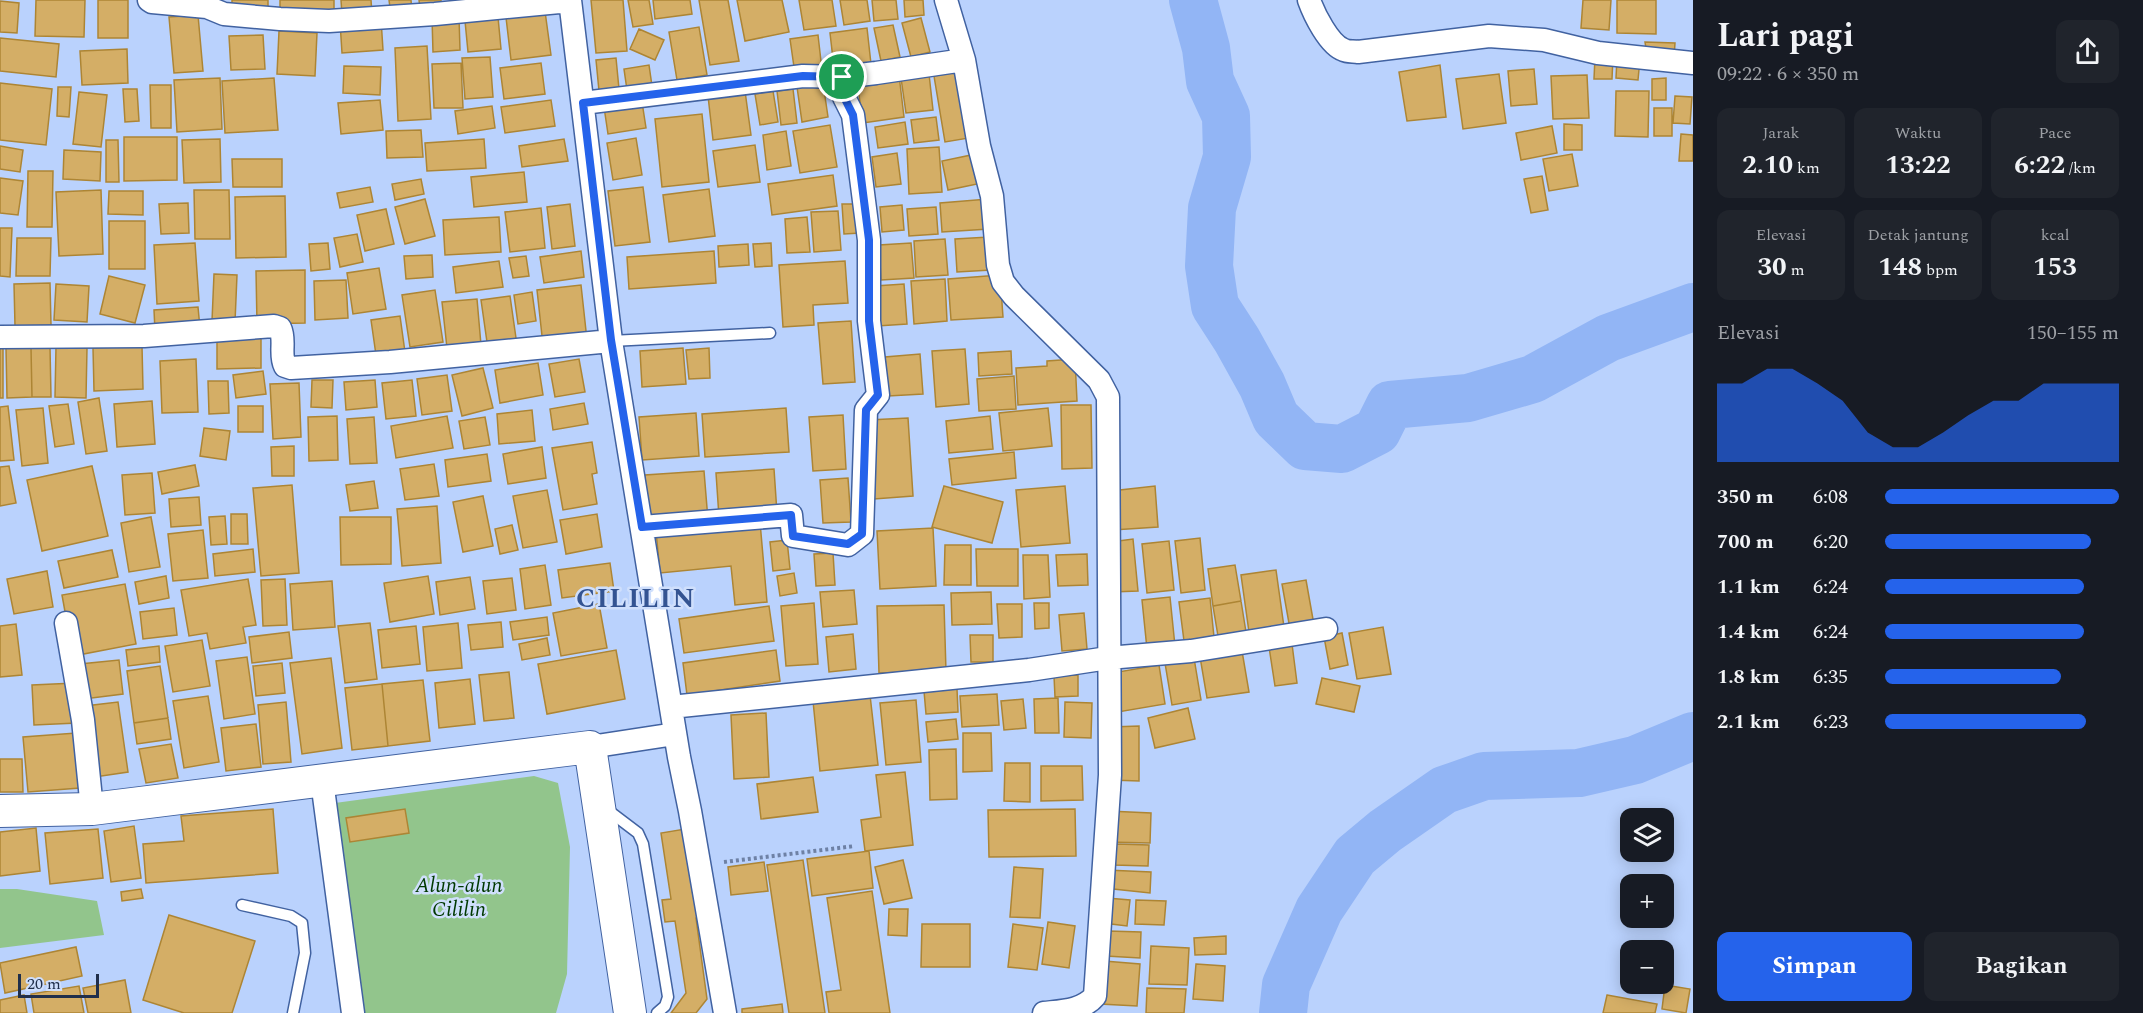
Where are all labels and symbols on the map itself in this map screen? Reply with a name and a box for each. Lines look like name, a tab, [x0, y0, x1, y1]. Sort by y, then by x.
pin	[816, 51, 867, 102]
district label: CILILIN	[576, 578, 696, 620]
park label: Alun-alun Cililin	[414, 870, 503, 926]
scale bar	[18, 971, 99, 998]

